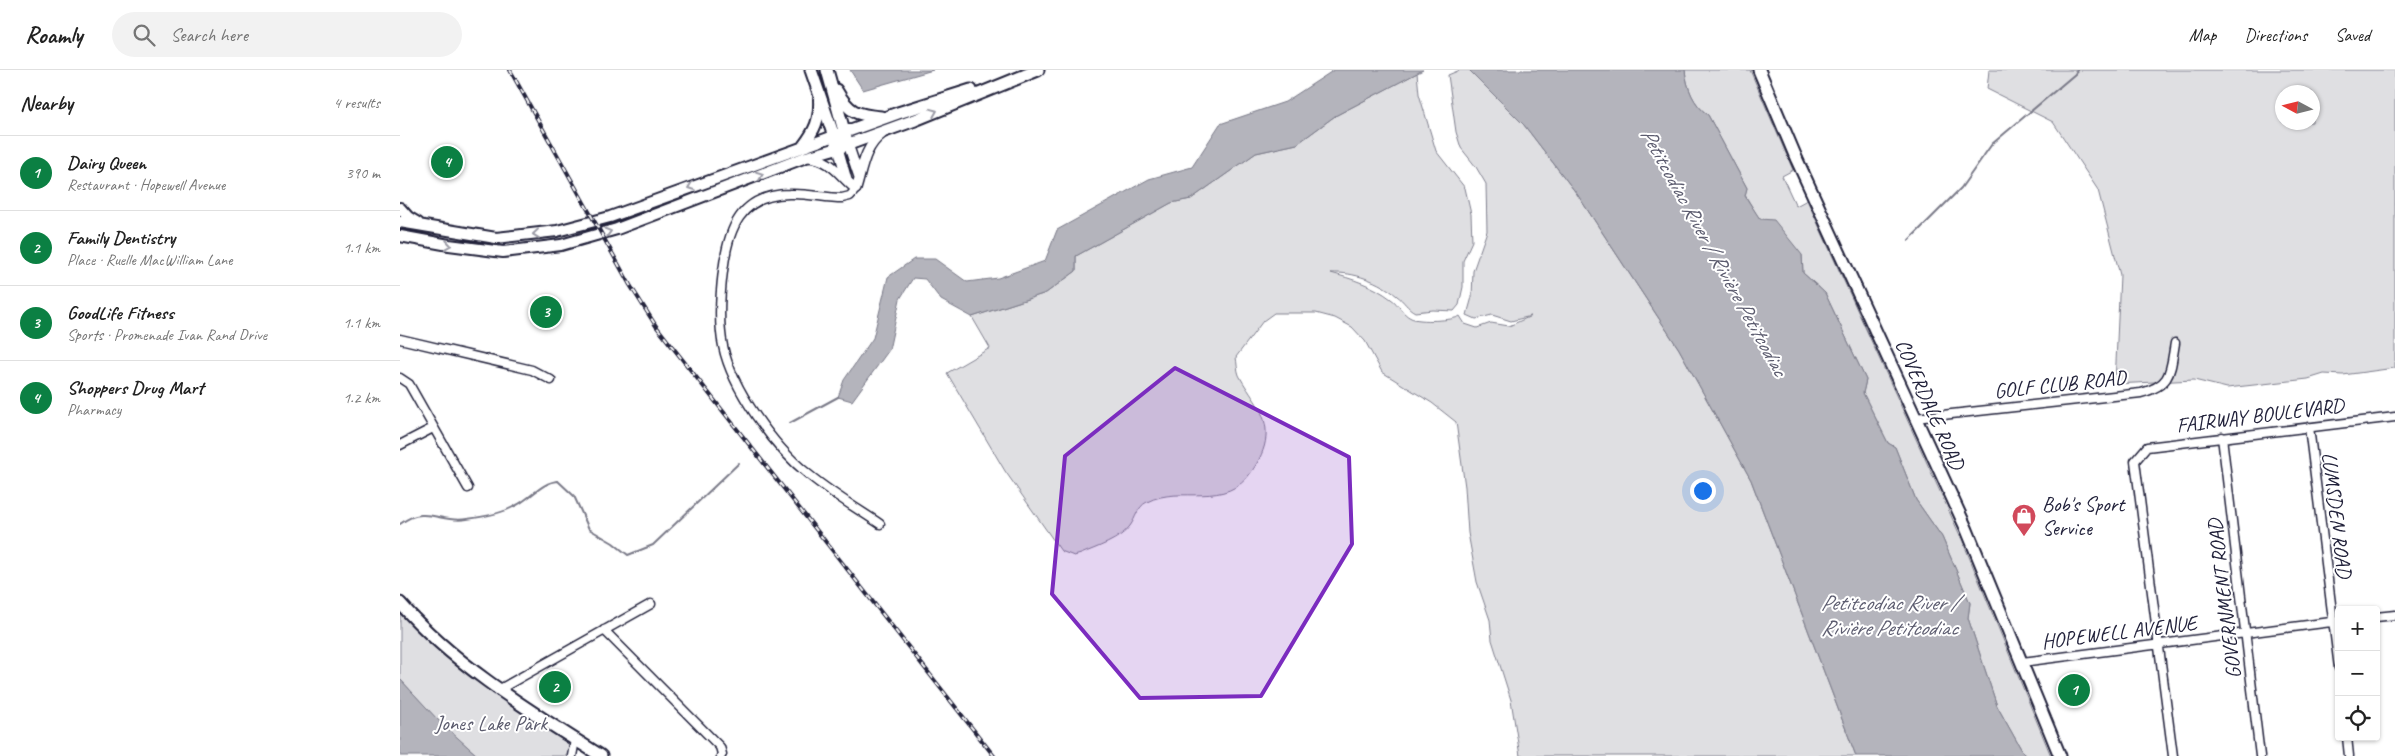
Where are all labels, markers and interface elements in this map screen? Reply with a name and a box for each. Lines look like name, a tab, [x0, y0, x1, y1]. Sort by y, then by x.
search box	[112, 12, 462, 57]
text: Roamly	[25, 20, 82, 50]
icon: search	[130, 21, 158, 49]
text: Search here	[170, 23, 248, 47]
text: Map	[2189, 24, 2216, 46]
text: Directions	[2244, 24, 2307, 46]
text: Saved	[2335, 24, 2370, 46]
north arrow	[2275, 85, 2320, 130]
text: Nearby	[20, 90, 73, 116]
text: 4 results	[333, 93, 380, 113]
one-way arrow	[929, 108, 938, 118]
water label: Petitcodiac River / Rivière Petitcodiac	[1634, 123, 1795, 383]
pin: 4	[431, 143, 463, 181]
text: Dairy Queen	[67, 151, 146, 175]
text: 1	[32, 163, 40, 183]
text: 390 m	[346, 163, 380, 183]
one-way arrow	[755, 171, 764, 181]
text: Restaurant · Hopewell Avenue	[67, 175, 225, 195]
one-way arrow	[688, 181, 696, 191]
text: Family Dentistry	[67, 226, 175, 250]
one-way arrow	[603, 227, 611, 237]
one-way arrow	[532, 228, 540, 239]
text: 2	[32, 238, 40, 258]
text: 1.1 km	[343, 238, 380, 258]
one-way arrow	[444, 239, 452, 249]
text: Place · Ruelle MacWilliam Lane	[67, 250, 232, 270]
pin: 3	[530, 293, 562, 331]
text: GoodLife Fitness	[67, 301, 174, 325]
text: 3	[32, 313, 40, 333]
text: 1.1 km	[343, 313, 380, 333]
text: Sports · Promenade Ivan Rand Drive	[67, 325, 267, 345]
street label: COVERDALE ROAD	[1890, 335, 1971, 475]
street label: GOLF CLUB ROAD	[1993, 364, 2129, 404]
text: Shoppers Drug Mart	[67, 376, 203, 400]
text: 4	[32, 388, 40, 408]
text: 1.2 km	[343, 388, 380, 408]
street label: FAIRWAY BOULEVARD	[2175, 392, 2347, 438]
text: Pharmacy	[67, 400, 121, 420]
street label: LUMSDEN ROAD	[2316, 451, 2358, 581]
your location	[1690, 478, 1716, 504]
place label: Bob's Sport Service	[2042, 491, 2126, 541]
shop icon: Bob's Sport Service	[2011, 503, 2037, 537]
street label: GOVERNMENT ROAD	[2201, 516, 2247, 680]
water label: Petitcodiac River / Rivière Petitcodiac	[1820, 589, 1965, 642]
map controls	[2335, 606, 2380, 741]
button: +	[2335, 606, 2380, 651]
street label: HOPEWELL AVENUE	[2040, 609, 2201, 654]
button: −	[2335, 651, 2380, 696]
pin: 2	[539, 668, 571, 706]
pin: 1	[2058, 671, 2090, 709]
button: locate	[2335, 696, 2380, 741]
park label: Jones Lake Park	[434, 710, 548, 736]

